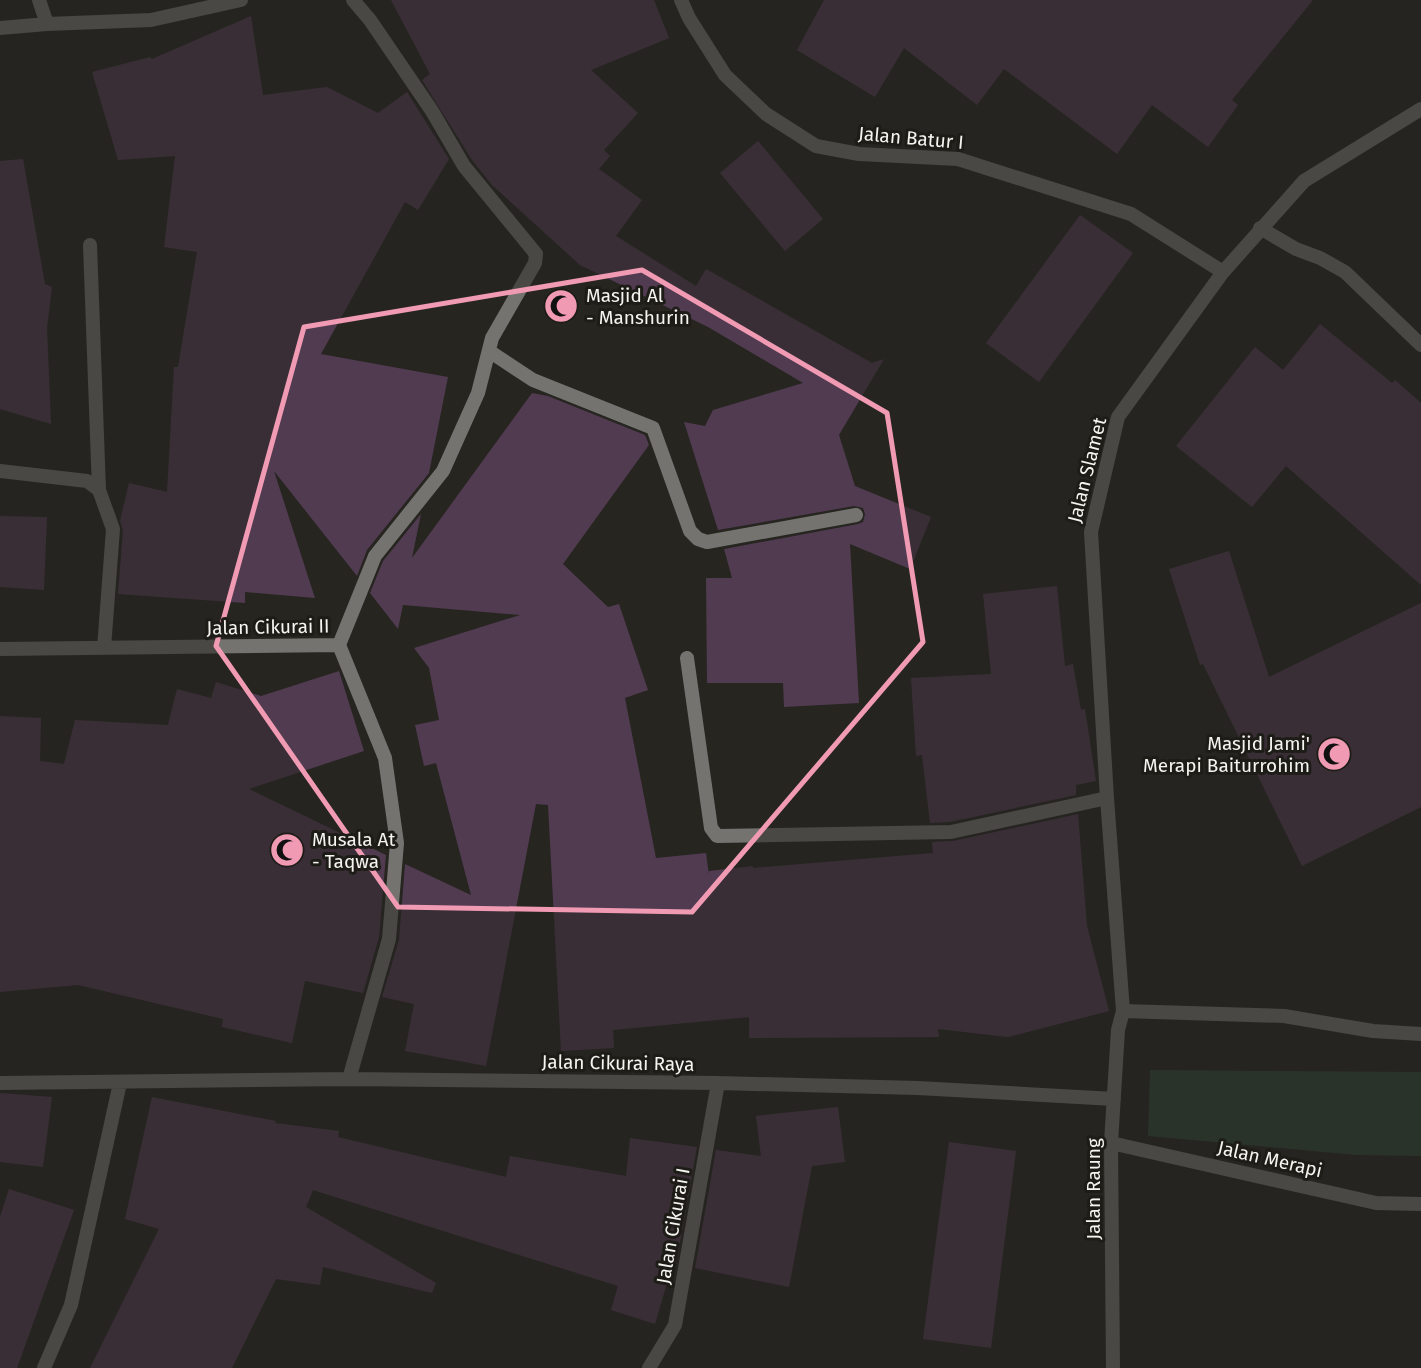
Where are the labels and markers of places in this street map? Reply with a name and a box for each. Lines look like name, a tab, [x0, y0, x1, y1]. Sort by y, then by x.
place label: Masjid Al - Manshurin	[586, 284, 690, 329]
mosque icon: Masjid Al - Manshurin	[542, 287, 580, 325]
place label: Masjid Jami' Merapi Baiturrohim	[1143, 732, 1310, 777]
mosque icon: Masjid Jami' Merapi Baiturrohim	[1315, 735, 1353, 773]
place label: Musala At - Taqwa	[312, 828, 395, 873]
mosque icon: Musala At - Taqwa	[268, 831, 306, 869]

